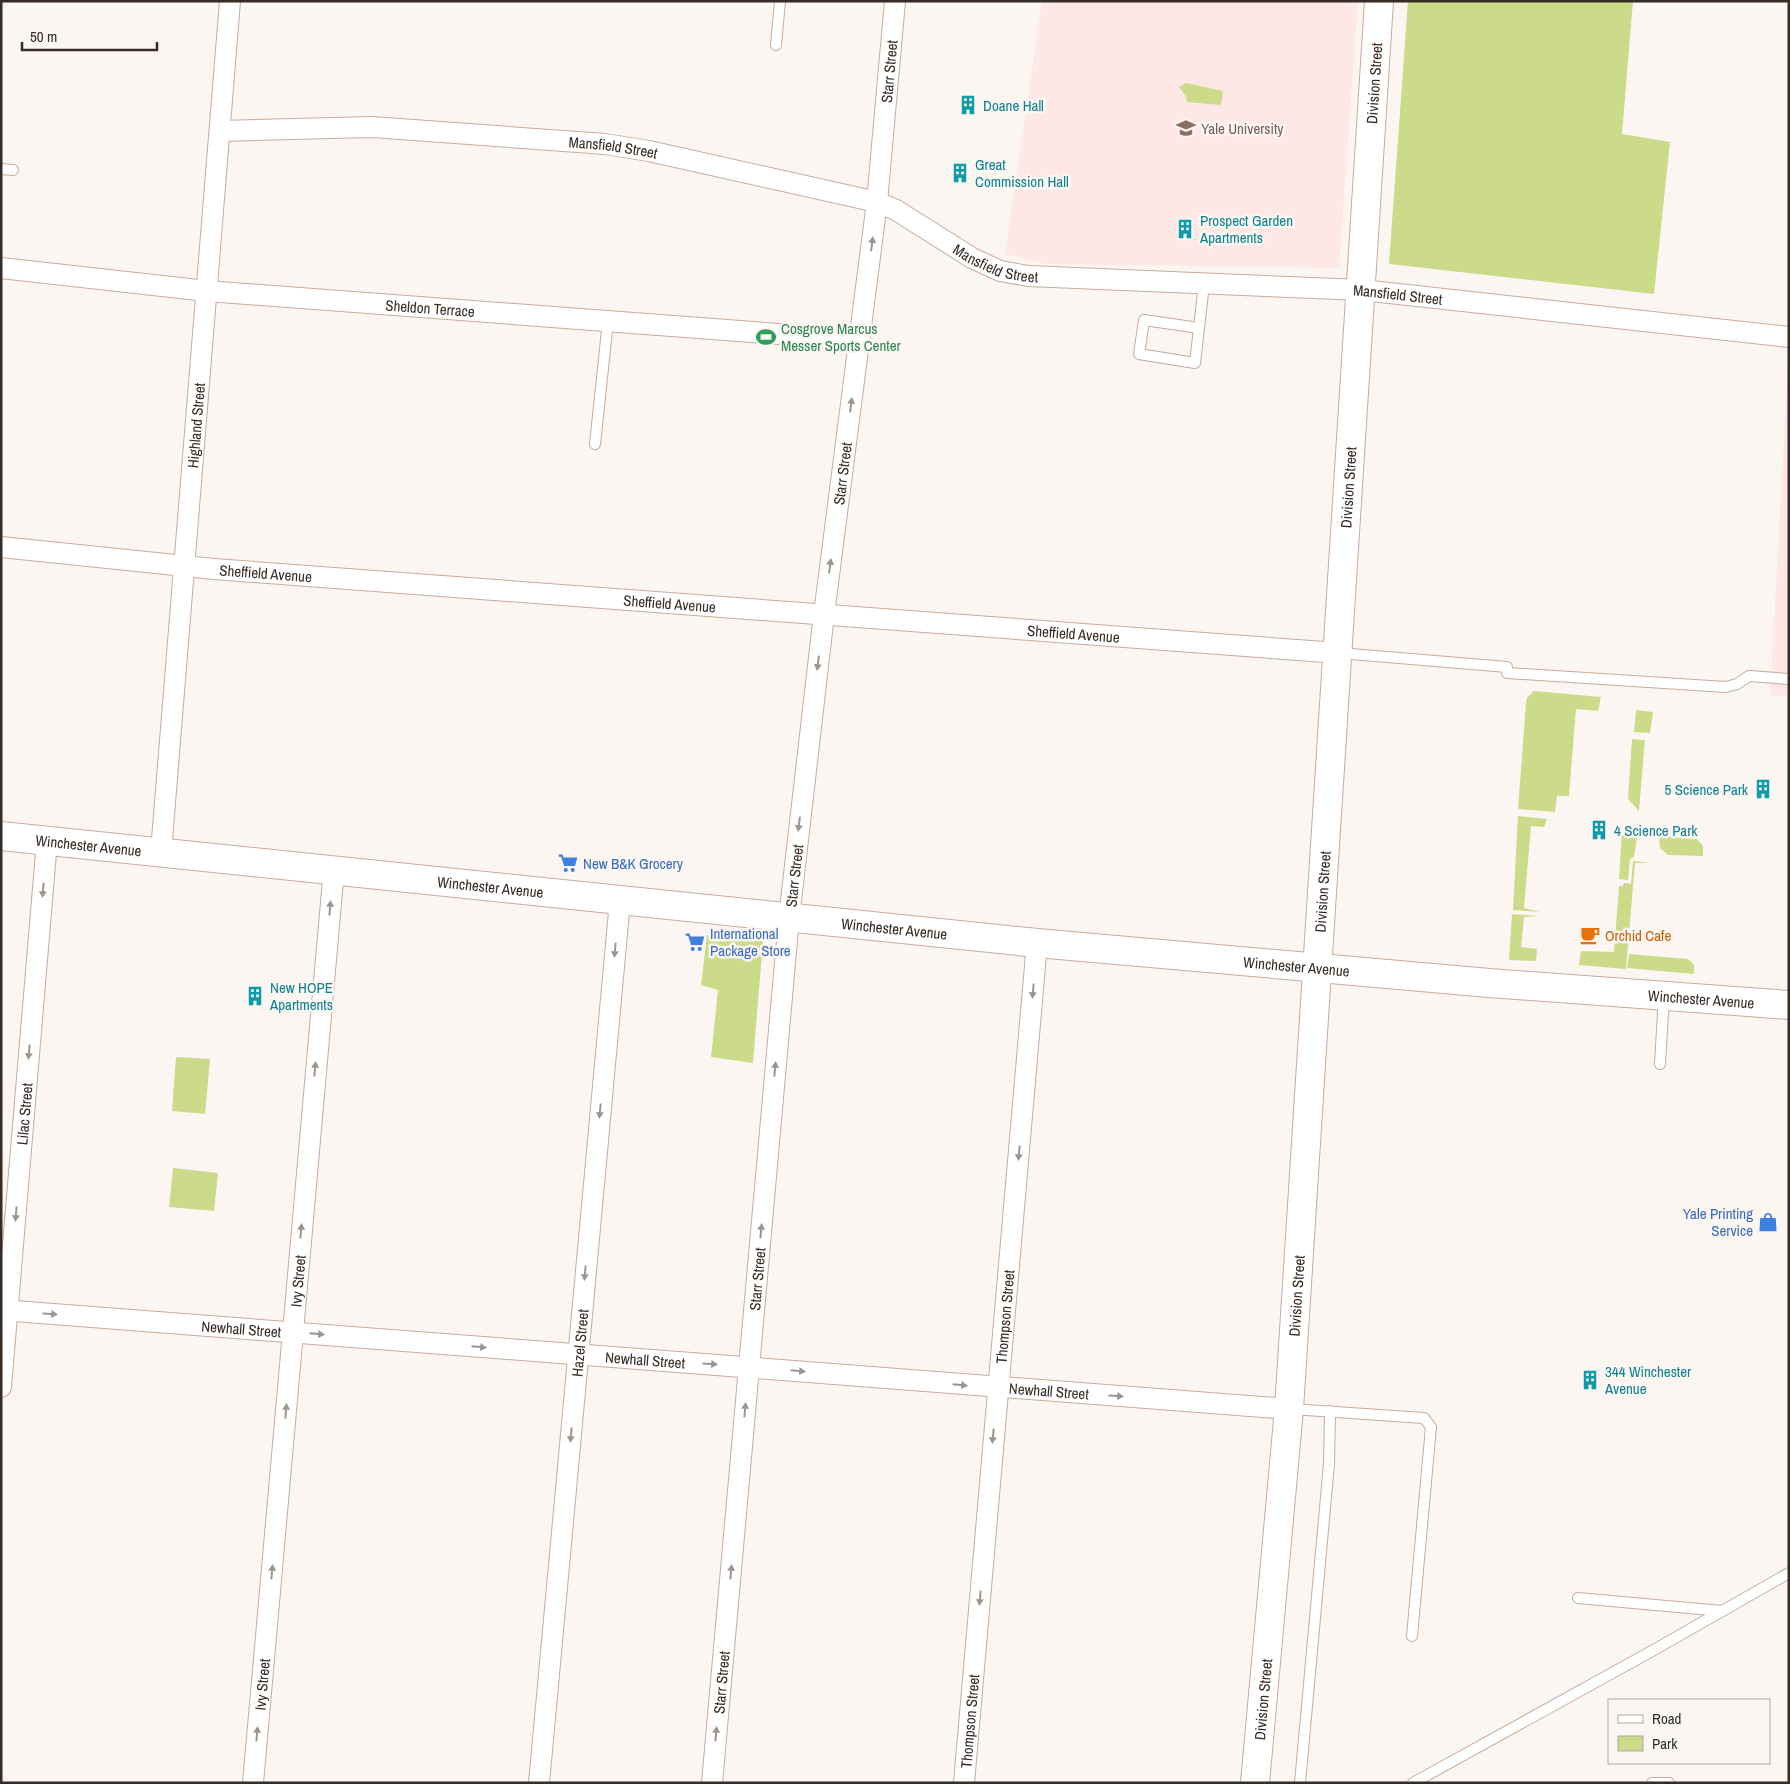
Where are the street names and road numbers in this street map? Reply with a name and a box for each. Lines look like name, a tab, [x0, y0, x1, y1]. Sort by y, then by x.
street label: Starr Street	[875, 38, 902, 104]
street label: Division Street	[1361, 41, 1387, 125]
street label: Mansfield Street	[568, 131, 660, 163]
street label: Mansfield Street	[949, 238, 1039, 287]
street label: Mansfield Street	[1353, 279, 1444, 309]
street label: Sheldon Terrace	[385, 294, 476, 322]
street label: Highland Street	[182, 381, 210, 469]
street label: Starr Street	[828, 440, 857, 506]
street label: Division Street	[1335, 446, 1361, 529]
street label: Sheffield Avenue	[219, 559, 313, 587]
street label: Sheffield Avenue	[623, 589, 717, 617]
street label: Sheffield Avenue	[1026, 619, 1121, 647]
street label: Winchester Avenue	[34, 829, 143, 861]
street label: Starr Street	[780, 843, 808, 908]
street label: Division Street	[1309, 850, 1335, 933]
street label: Winchester Avenue	[436, 871, 545, 902]
street label: Winchester Avenue	[840, 912, 948, 944]
street label: Winchester Avenue	[1242, 951, 1351, 981]
street label: Winchester Avenue	[1647, 984, 1755, 1013]
street label: Lilac Street	[11, 1081, 37, 1146]
street label: Starr Street	[744, 1246, 770, 1311]
street label: Ivy Street	[285, 1254, 310, 1308]
street label: Division Street	[1283, 1254, 1309, 1337]
street label: Thompson Street	[990, 1268, 1019, 1365]
street label: Hazel Street	[566, 1308, 593, 1378]
street label: Newhall Street	[201, 1315, 283, 1342]
street label: Newhall Street	[604, 1346, 686, 1373]
street label: Newhall Street	[1008, 1377, 1090, 1404]
street label: Starr Street	[708, 1650, 734, 1715]
street label: Ivy Street	[249, 1657, 275, 1711]
street label: Division Street	[1248, 1657, 1277, 1741]
street label: Thompson Street	[955, 1673, 984, 1769]

